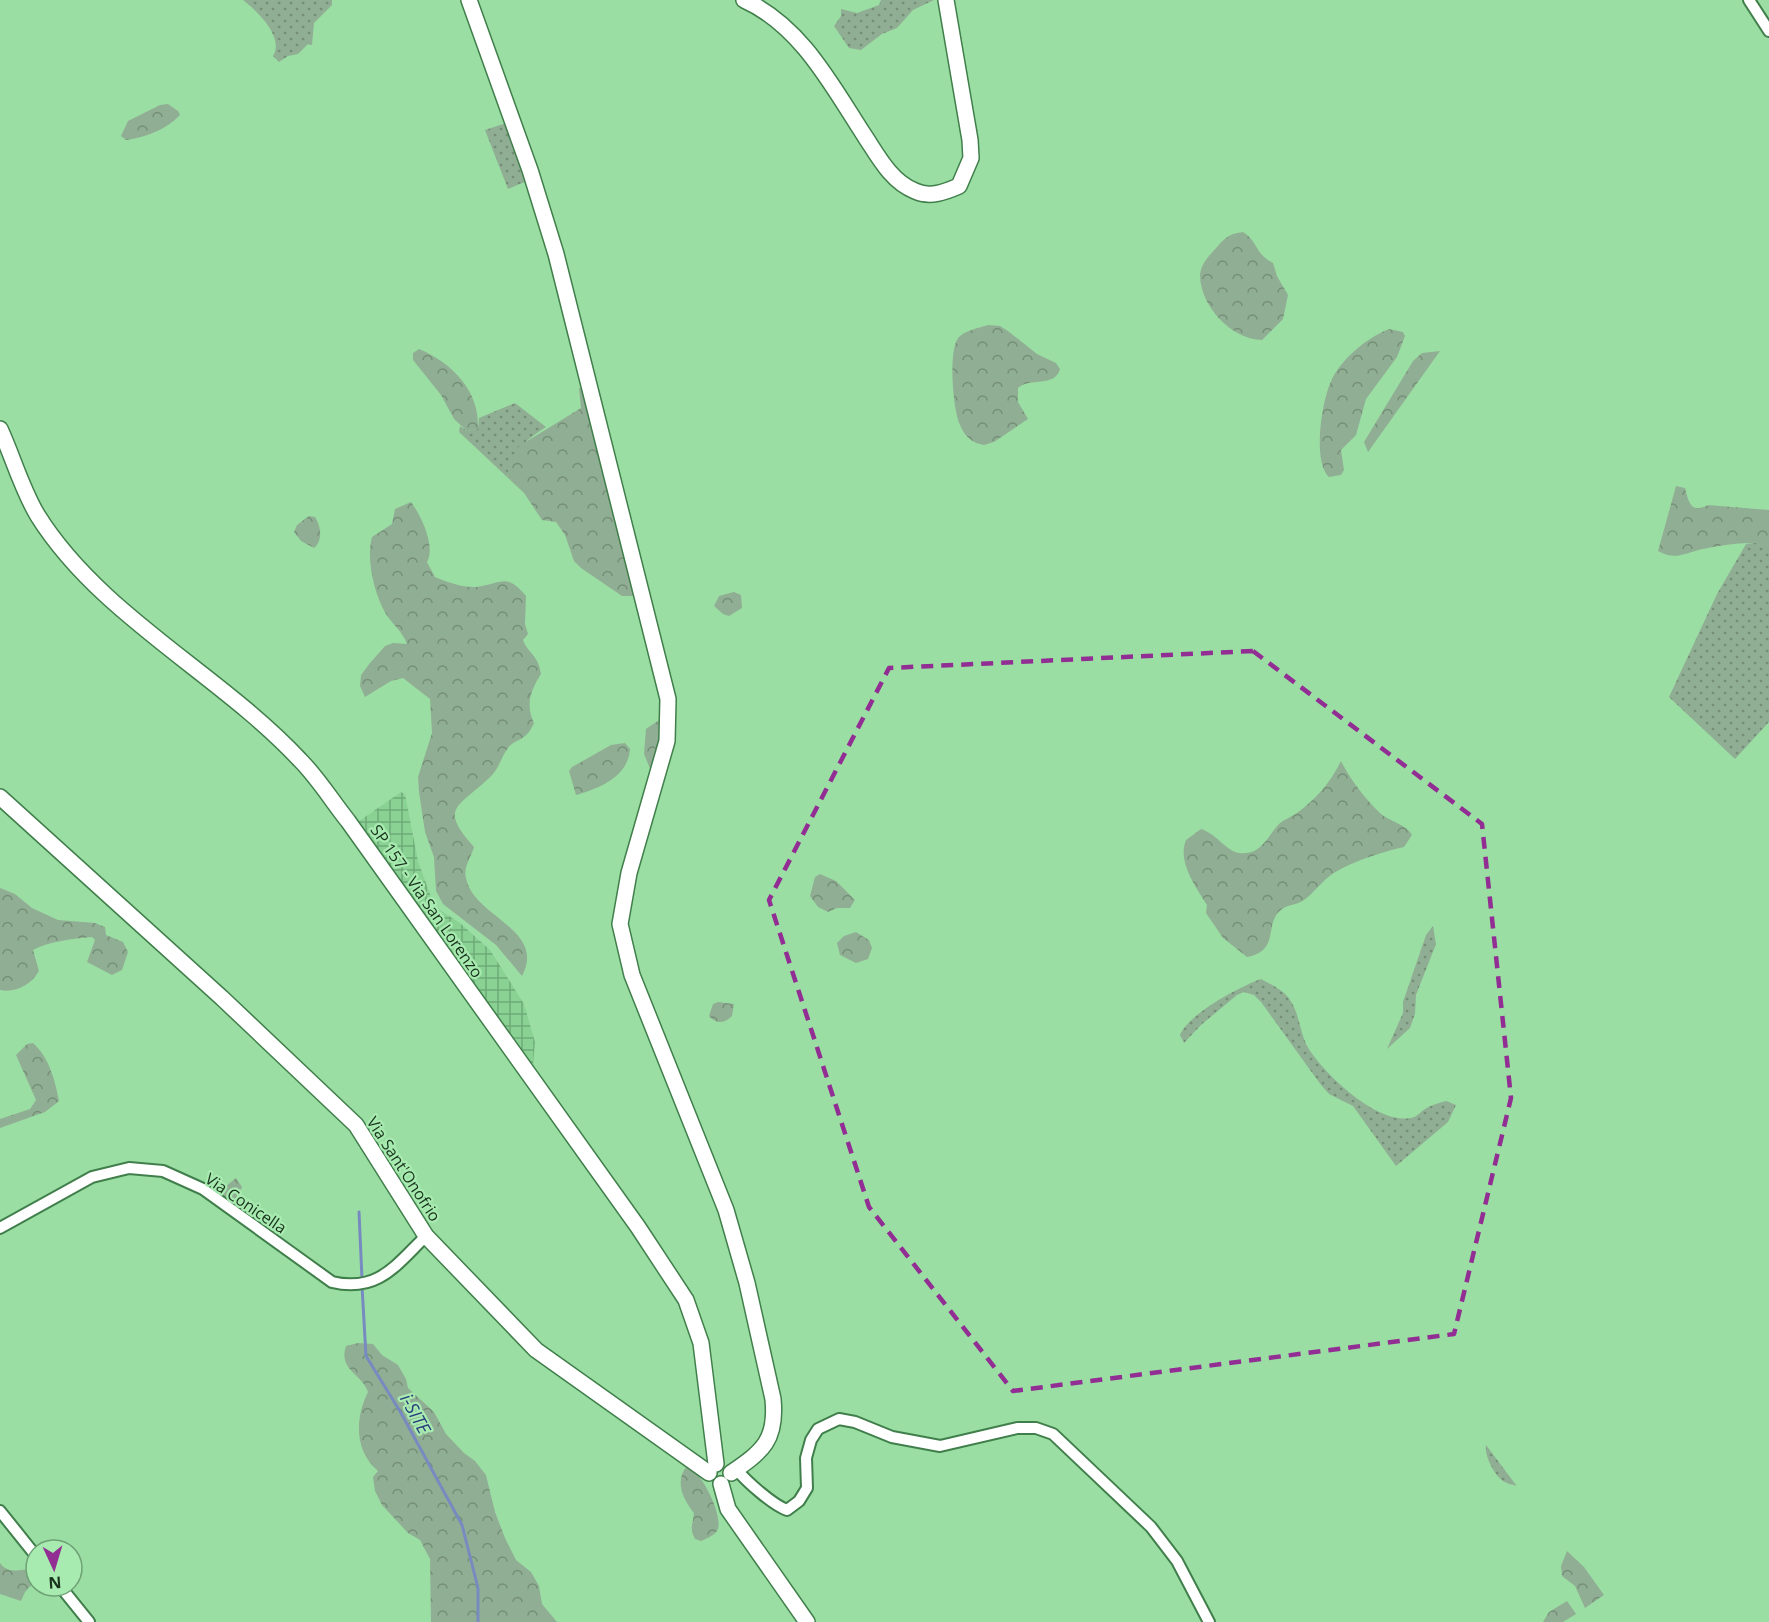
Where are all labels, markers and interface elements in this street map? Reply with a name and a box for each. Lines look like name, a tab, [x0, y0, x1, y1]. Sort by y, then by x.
street label: SP 157 - Via San Lorenzo	[366, 820, 488, 982]
street label: Via Sant'Onofrio	[362, 1112, 446, 1226]
street label: Via Conicella	[201, 1168, 291, 1238]
water label: i-SITE	[395, 1389, 437, 1438]
north arrow	[24, 1538, 84, 1598]
text: N	[48, 1572, 62, 1594]

